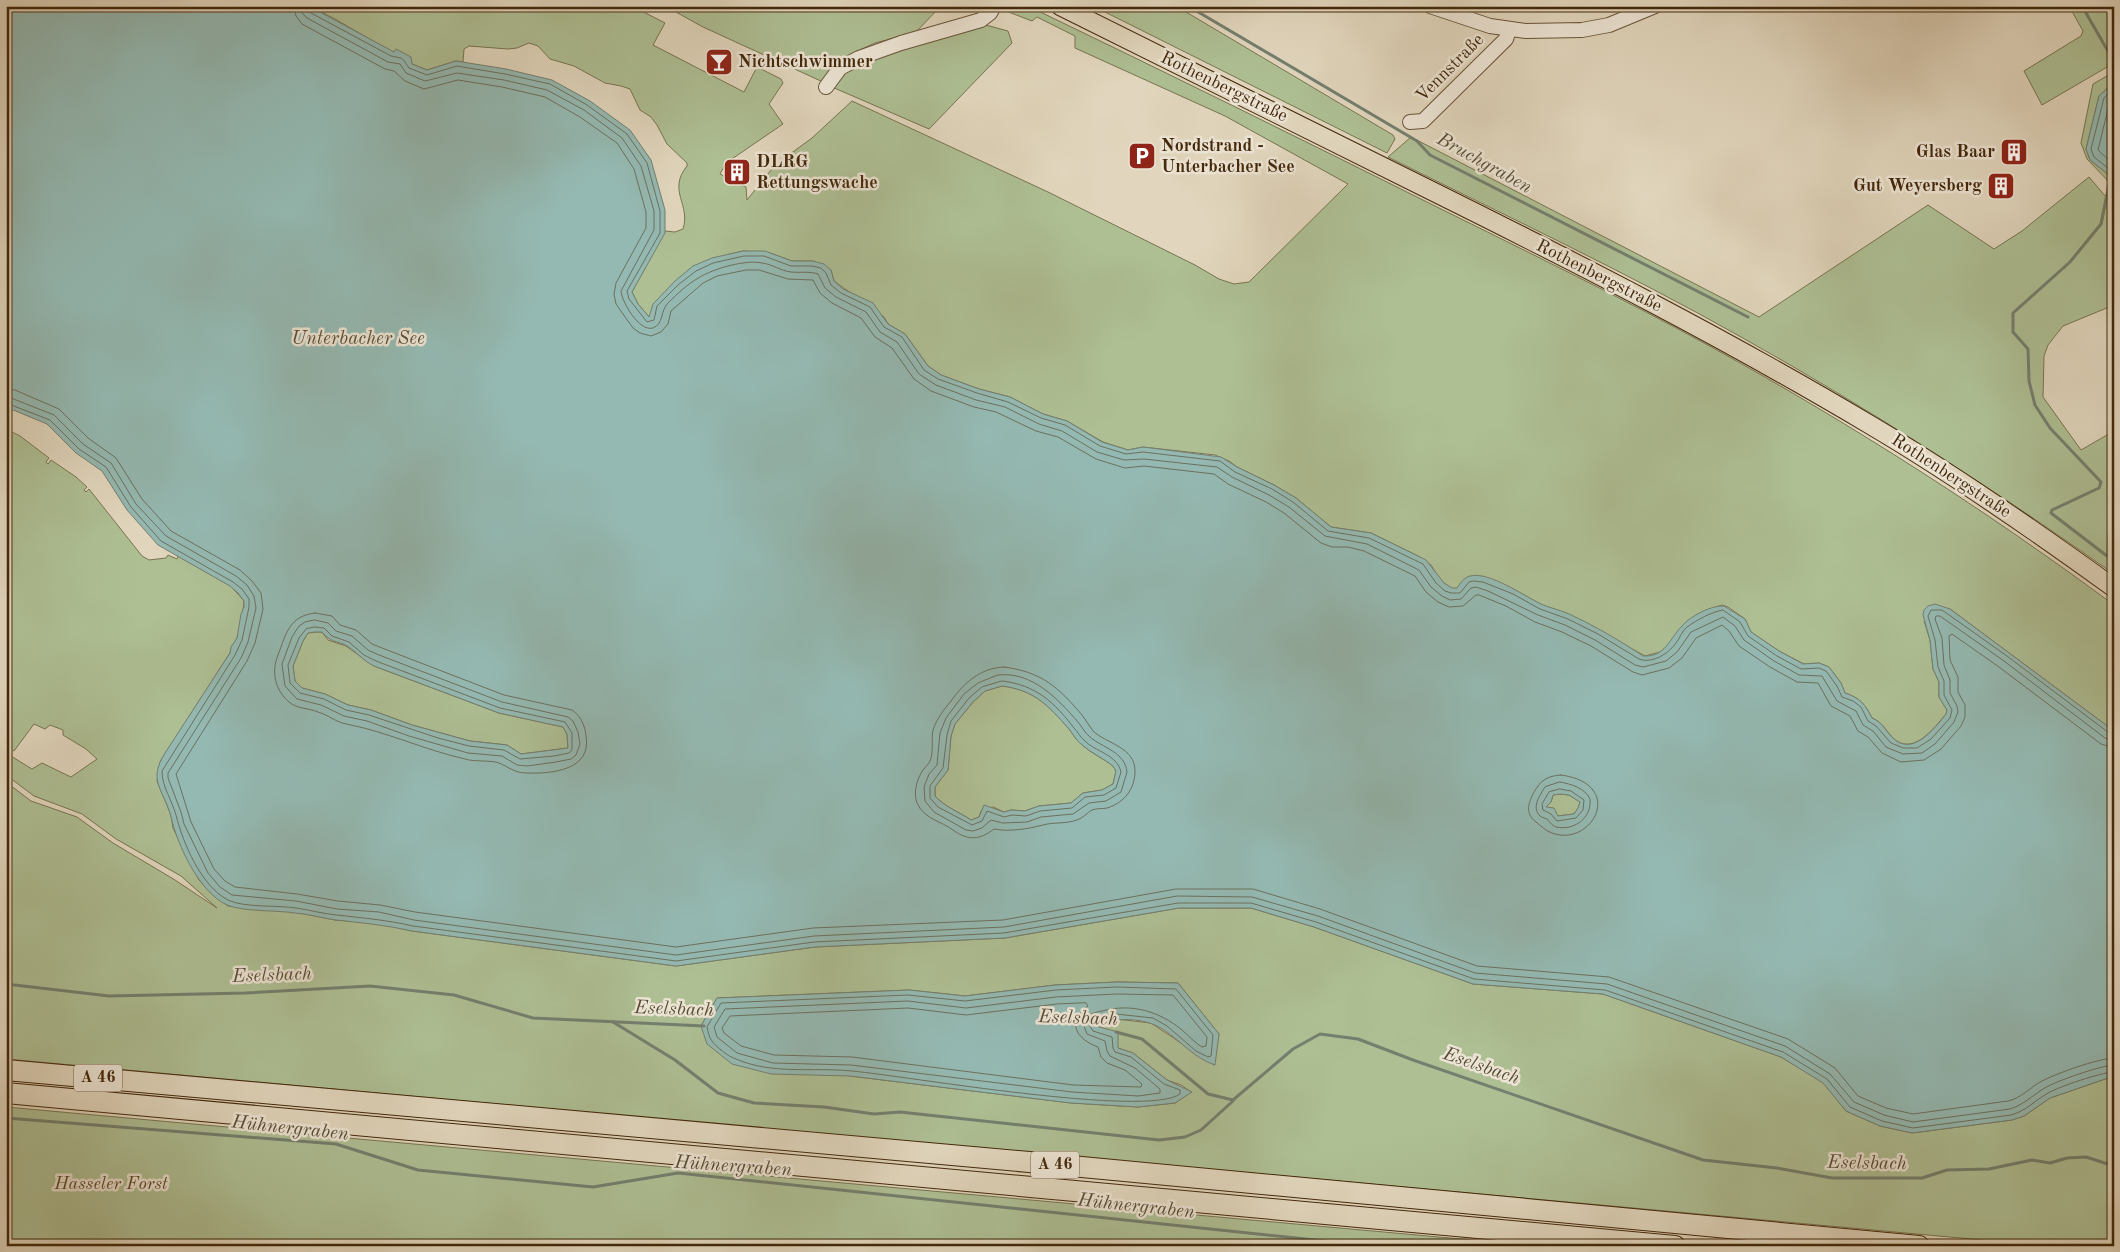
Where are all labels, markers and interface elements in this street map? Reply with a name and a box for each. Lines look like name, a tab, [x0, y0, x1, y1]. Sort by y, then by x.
street label: Vennstraße	[1413, 31, 1487, 105]
bar icon: Nichtschwimmer	[704, 47, 734, 77]
street label: Rothenbergstraße	[1158, 49, 1290, 125]
place label: Nichtschwimmer	[738, 53, 873, 71]
water label: Bruchgraben	[1433, 130, 1535, 198]
place label: Nordstrand - Unterbacher See	[1161, 137, 1295, 176]
building icon: Glas Baar	[1999, 137, 2029, 167]
parking icon: Nordstrand - Unterbacher See	[1127, 141, 1157, 171]
place label: Glas Baar	[1916, 143, 1995, 161]
place label: DLRG Rettungswache	[756, 153, 878, 192]
building icon: DLRG Rettungswache	[722, 157, 752, 187]
building icon: Gut Weyersberg	[1986, 171, 2016, 201]
place label: Gut Weyersberg	[1853, 177, 1982, 195]
street label: Rothenbergstraße	[1533, 237, 1665, 315]
water label: Unterbacher See	[291, 330, 425, 349]
street label: Rothenbergstraße	[1888, 431, 2014, 521]
water label: Eselsbach	[231, 965, 312, 987]
water label: Eselsbach	[633, 999, 714, 1021]
water label: Eselsbach	[1037, 1008, 1118, 1030]
water label: Eselsbach	[1439, 1045, 1522, 1089]
road number: A 46	[74, 1064, 122, 1092]
water label: Hühnergraben	[229, 1113, 350, 1145]
road number: A 46	[1031, 1152, 1079, 1178]
water label: Hühnergraben	[673, 1153, 793, 1181]
water label: Eselsbach	[1826, 1154, 1907, 1174]
park label: Hasseler Forst	[53, 1175, 168, 1193]
water label: Hühnergraben	[1075, 1191, 1196, 1223]

